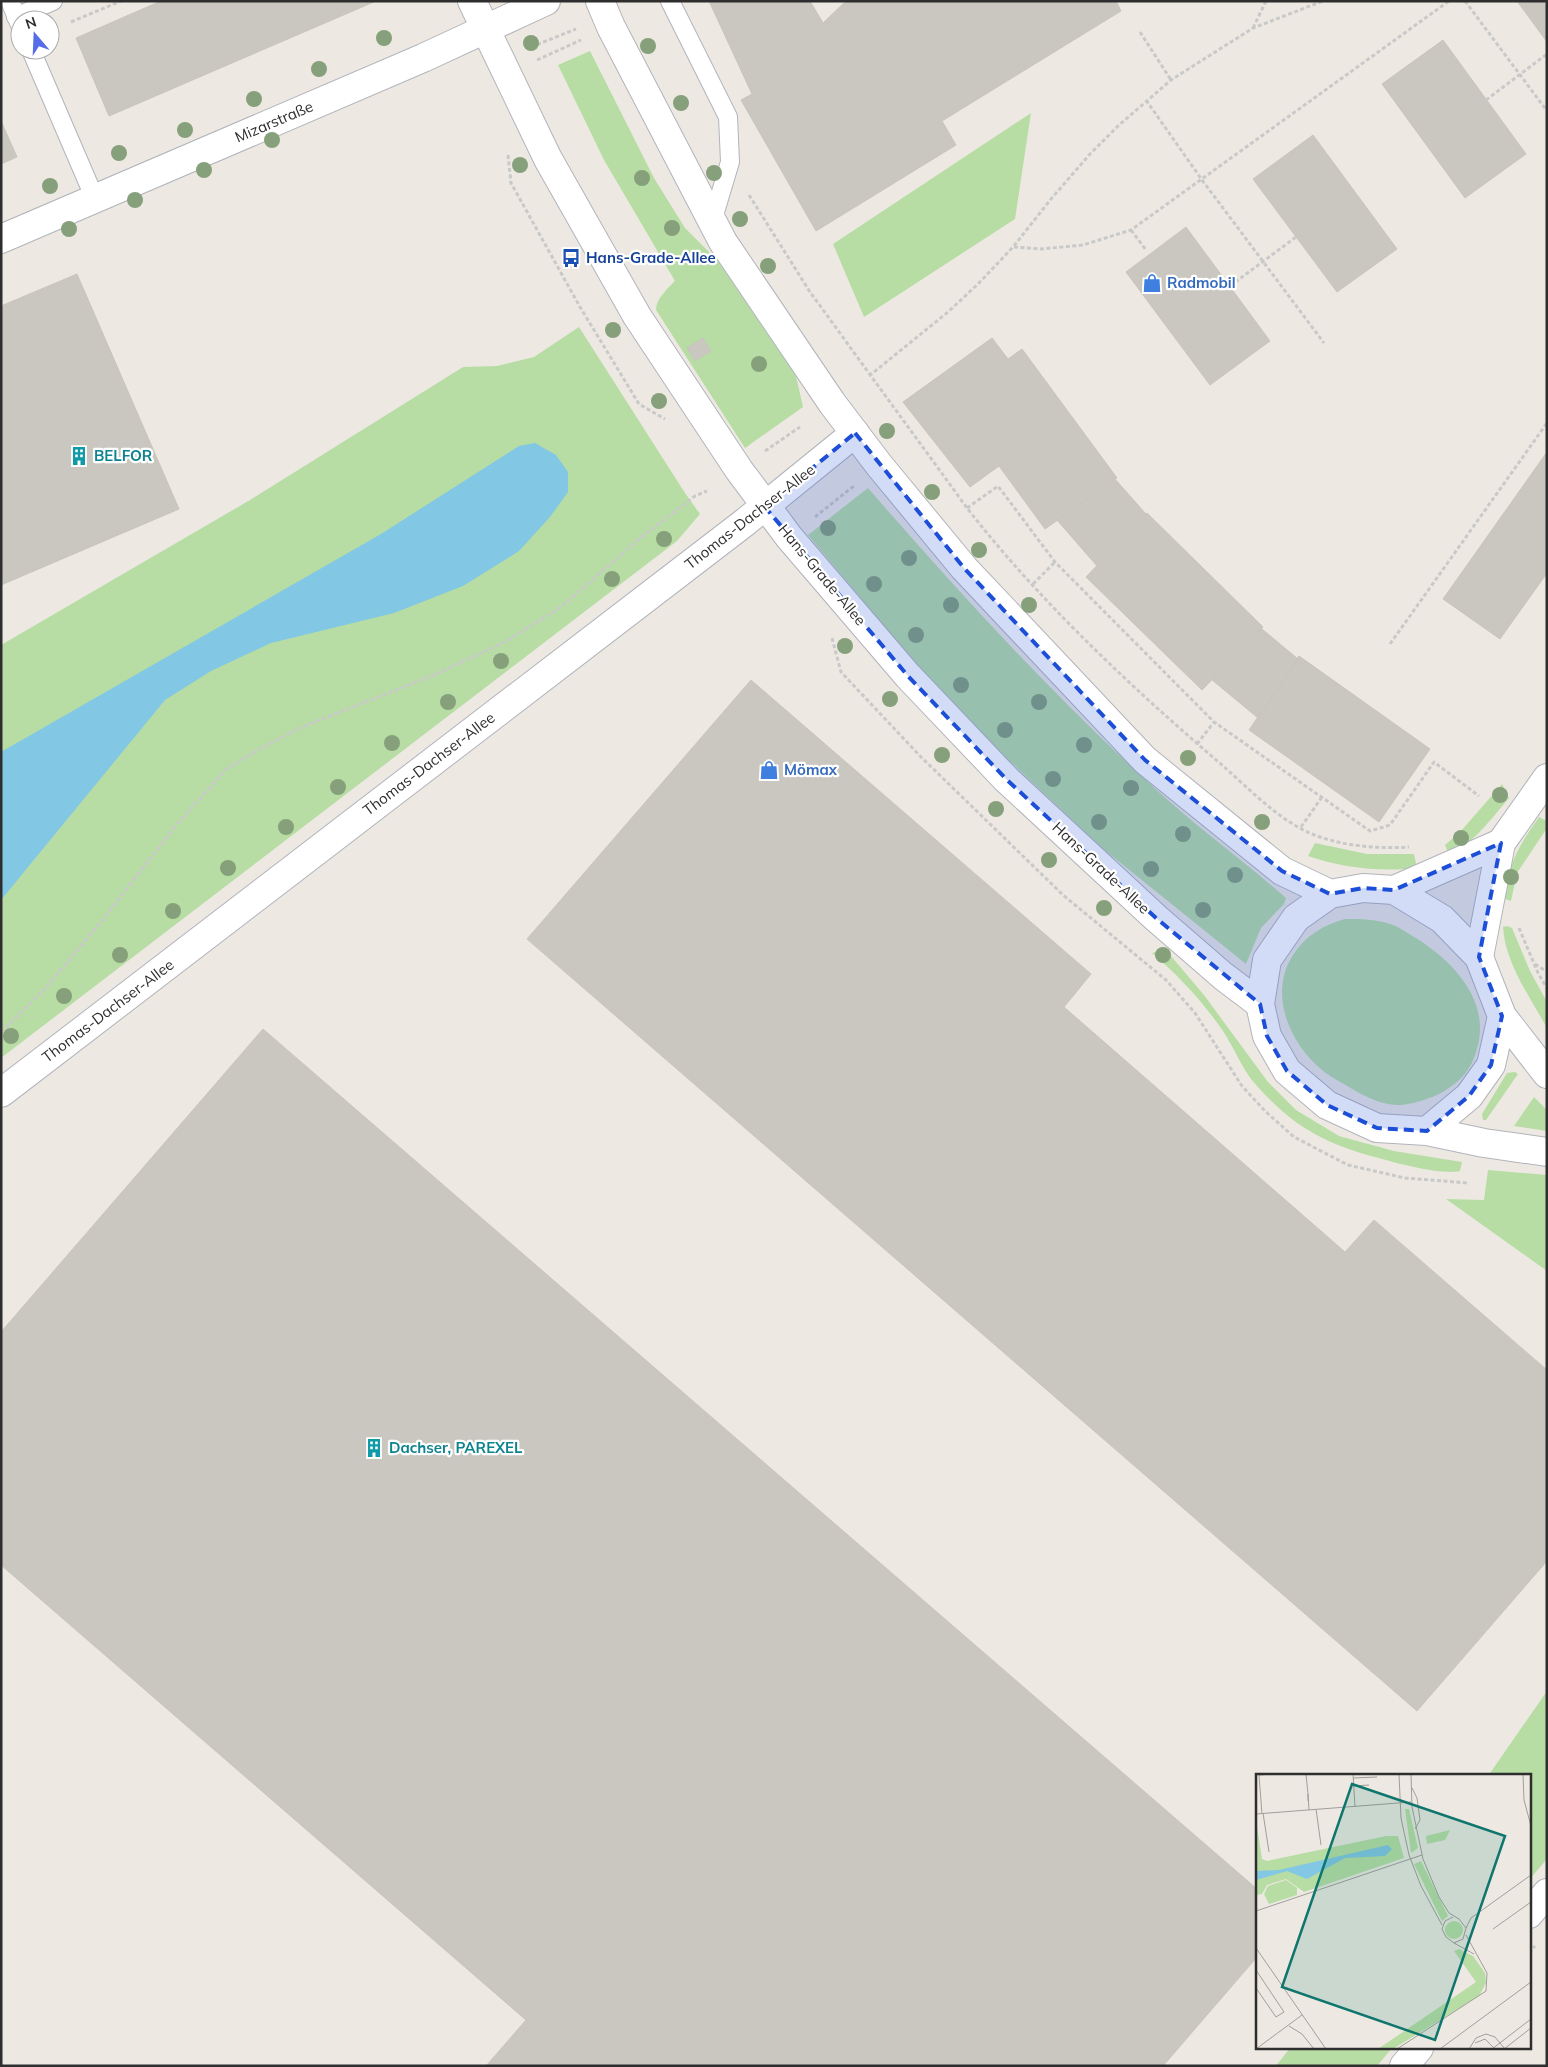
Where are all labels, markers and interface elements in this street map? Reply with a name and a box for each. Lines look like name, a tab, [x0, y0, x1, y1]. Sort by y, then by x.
north arrow	[10, 10, 60, 60]
text: N	[23, 12, 39, 33]
street label: Mizarstraße	[232, 97, 316, 147]
bus stop icon: Hans-Grade-Allee	[560, 247, 582, 269]
place label: Hans-Grade-Allee	[586, 248, 716, 267]
shop icon: Radmobil	[1141, 272, 1163, 294]
place label: Radmobil	[1167, 273, 1236, 292]
building icon: BELFOR	[68, 445, 90, 467]
place label: BELFOR	[94, 446, 153, 465]
street label: Thomas-Dachser-Allee	[681, 460, 819, 573]
street label: Hans-Grade-Allee	[774, 520, 870, 629]
street label: Thomas-Dachser-Allee	[359, 708, 498, 819]
shop icon: Mömax	[758, 759, 780, 781]
place label: Mömax	[784, 760, 838, 779]
street label: Hans-Grade-Allee	[1049, 818, 1154, 918]
street label: Thomas-Dachser-Allee	[38, 955, 177, 1066]
building icon: Dachser, PAREXEL	[363, 1437, 385, 1459]
place label: Dachser, PAREXEL	[389, 1438, 523, 1457]
inset map	[1256, 1774, 1530, 2050]

